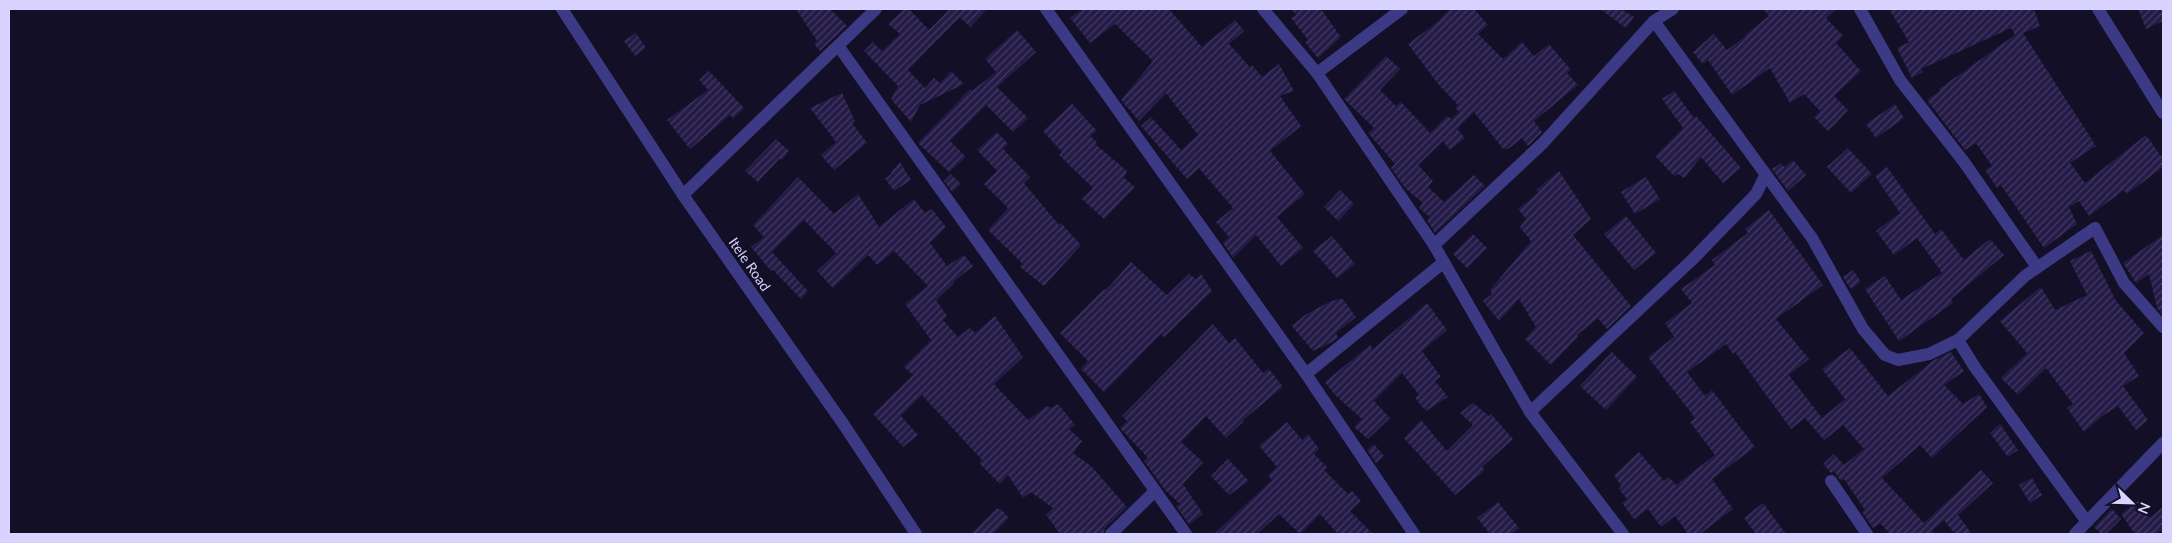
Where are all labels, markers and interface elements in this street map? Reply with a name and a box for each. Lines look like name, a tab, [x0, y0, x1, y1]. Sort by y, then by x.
street label: Itele Road	[725, 234, 775, 294]
north arrow	[2107, 478, 2157, 528]
text: N	[2134, 500, 2154, 517]

